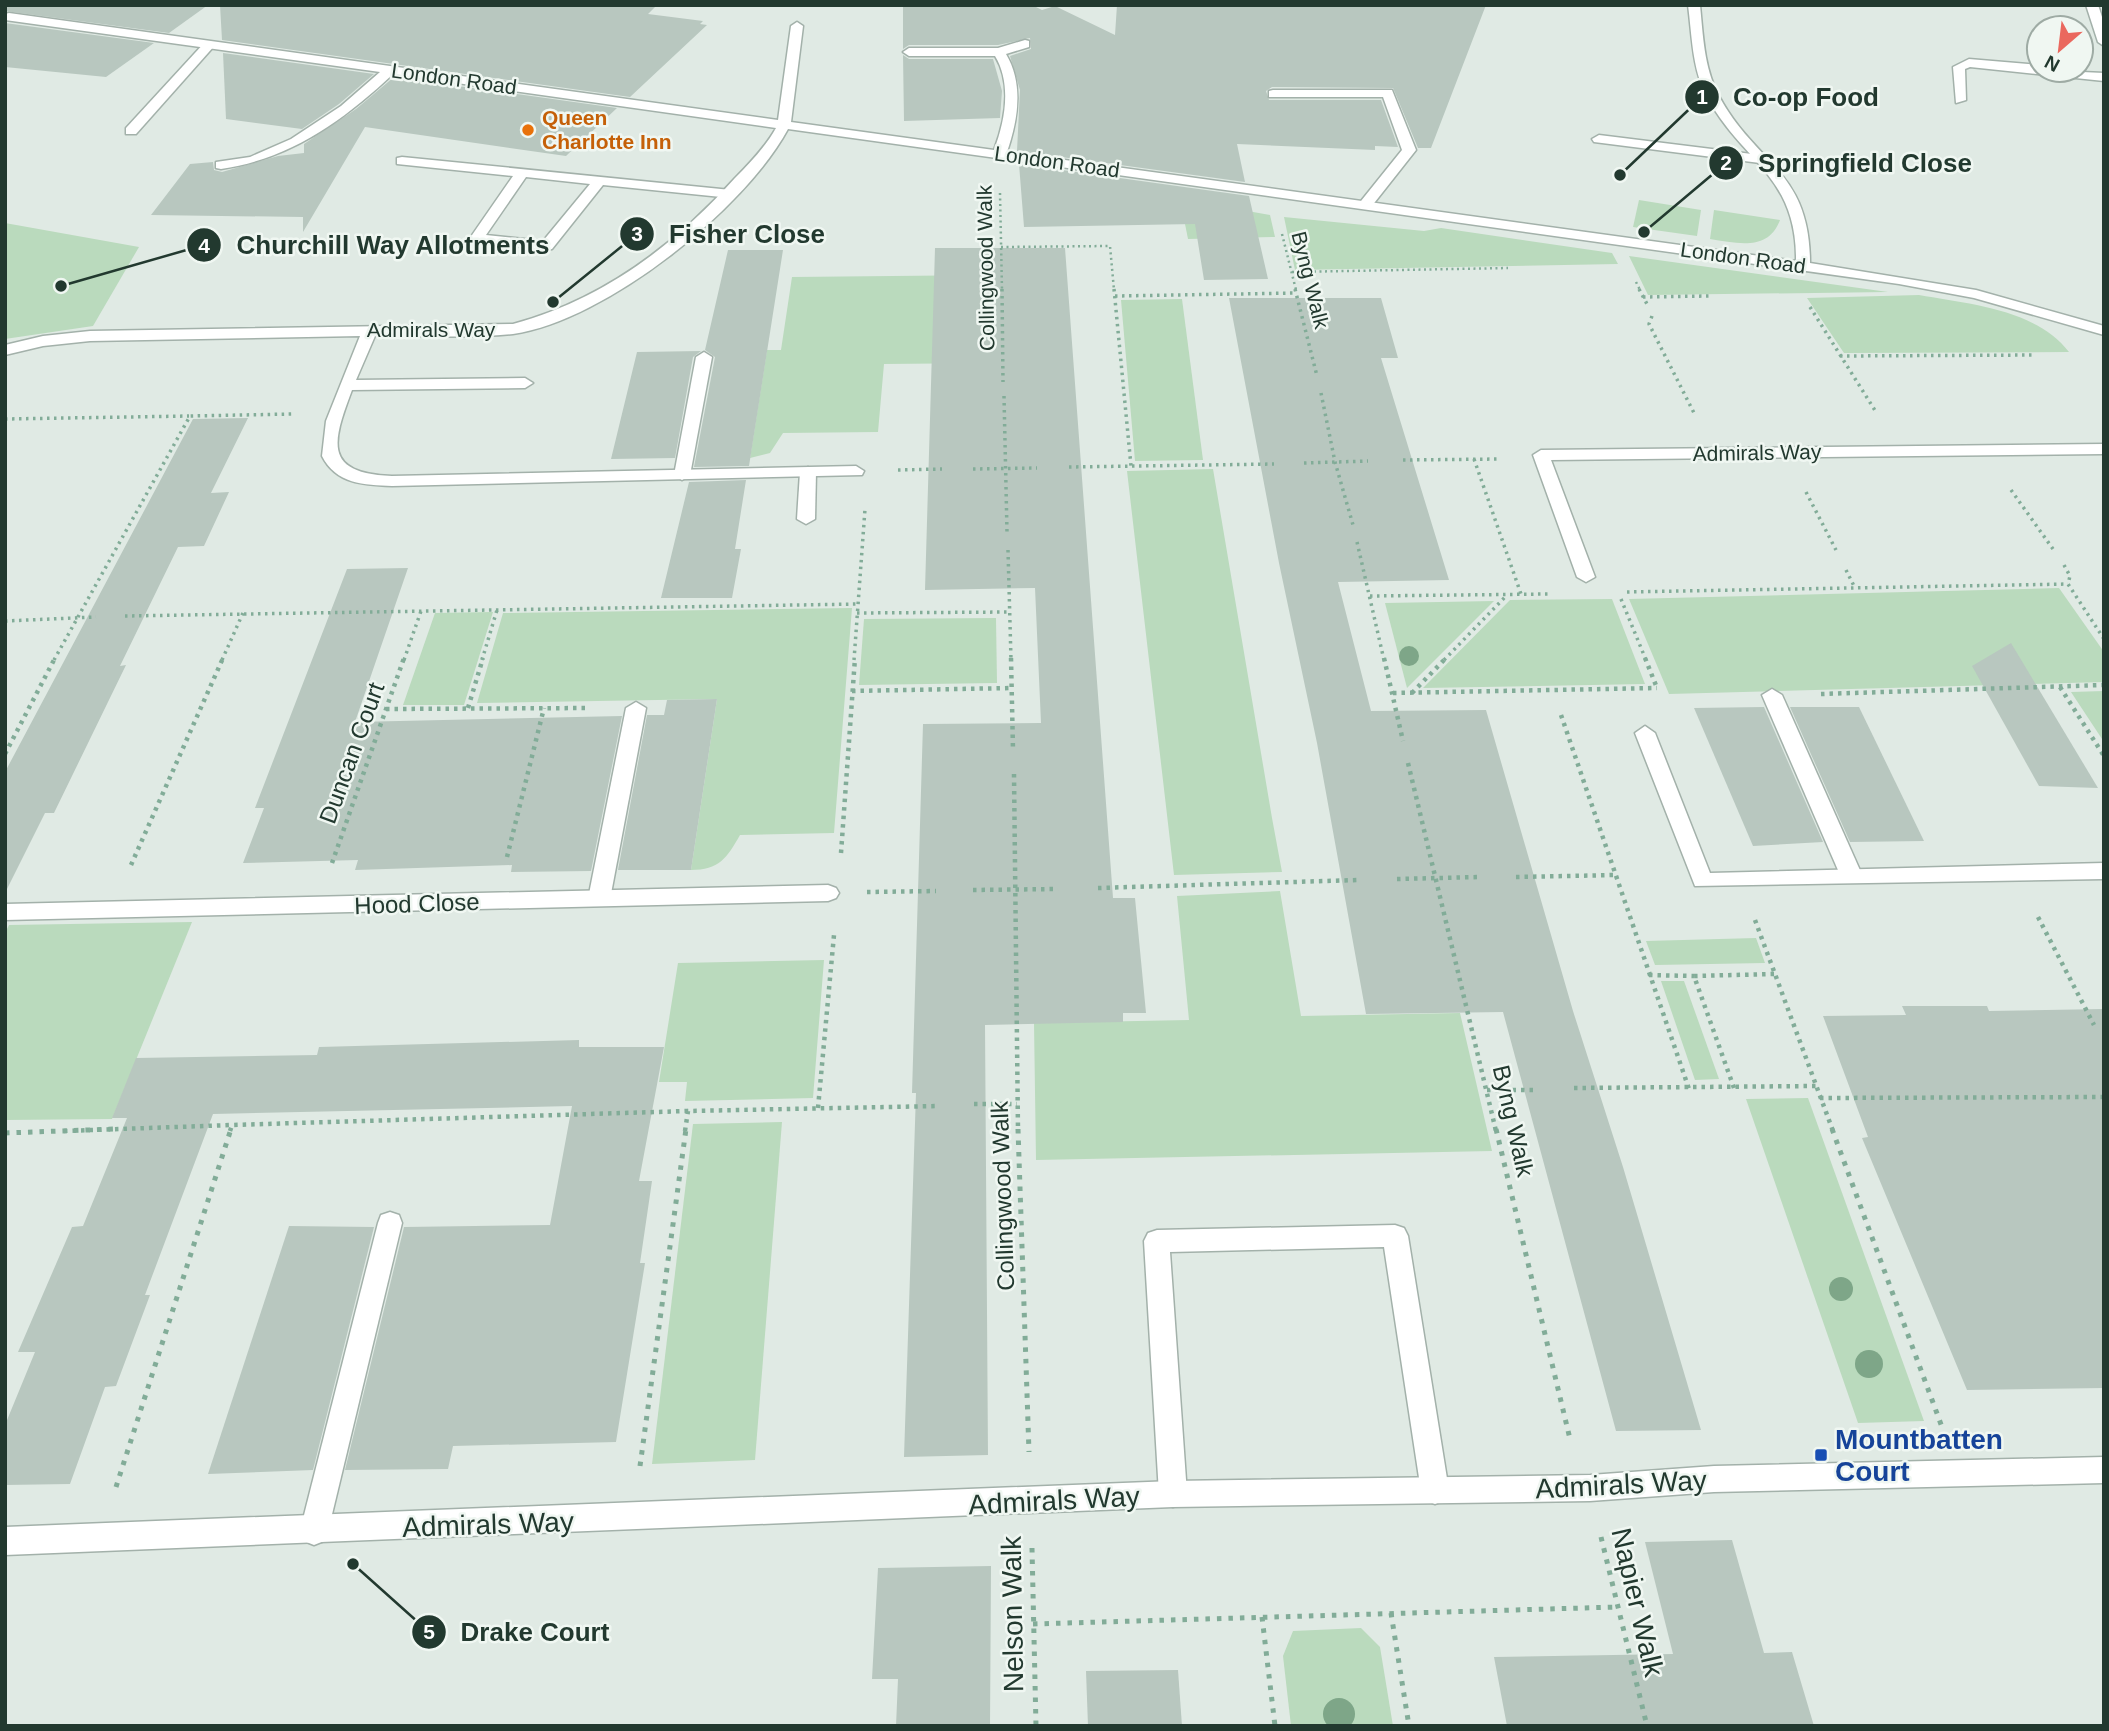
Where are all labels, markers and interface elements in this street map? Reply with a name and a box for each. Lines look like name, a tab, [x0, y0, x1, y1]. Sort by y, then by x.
north arrow	[2025, 14, 2095, 84]
text: N	[2041, 51, 2063, 76]
street label: London Road	[390, 58, 518, 99]
callout: Co-op Food	[1684, 73, 1893, 120]
text: Co-op Food	[1733, 82, 1879, 112]
text: 1	[1696, 85, 1708, 108]
place label: Queen Charlotte Inn	[542, 106, 672, 153]
marker: Queen Charlotte Inn	[520, 122, 536, 138]
callout: Springfield Close	[1709, 139, 1985, 186]
street label: London Road	[993, 141, 1121, 182]
text: Springfield Close	[1758, 148, 1972, 178]
text: 2	[1720, 151, 1732, 174]
street label: Collingwood Walk	[973, 184, 998, 351]
callout: Fisher Close	[620, 210, 839, 257]
text: Fisher Close	[669, 219, 825, 249]
callout: Churchill Way Allotments	[187, 222, 563, 269]
text: 3	[631, 222, 643, 245]
street label: Byng Walk	[1287, 229, 1334, 331]
text: Churchill Way Allotments	[237, 230, 550, 260]
text: 4	[198, 234, 210, 257]
street label: London Road	[1679, 237, 1807, 278]
street label: Admirals Way	[367, 318, 496, 341]
street label: Admirals Way	[1692, 440, 1822, 465]
street label: Duncan Court	[314, 678, 390, 827]
street label: Hood Close	[354, 888, 480, 919]
street label: Byng Walk	[1488, 1062, 1540, 1180]
street label: Collingwood Walk	[986, 1100, 1019, 1291]
place label: Mountbatten Court	[1835, 1424, 2003, 1487]
marker: Mountbatten Court	[1813, 1447, 1829, 1463]
street label: Admirals Way	[1535, 1465, 1708, 1504]
street label: Admirals Way	[968, 1481, 1141, 1520]
street label: Admirals Way	[402, 1506, 574, 1543]
street label: Napier Walk	[1605, 1525, 1670, 1680]
street label: Nelson Walk	[996, 1535, 1029, 1692]
callout: Drake Court	[412, 1608, 624, 1655]
text: Drake Court	[461, 1617, 610, 1647]
text: 5	[423, 1620, 435, 1643]

